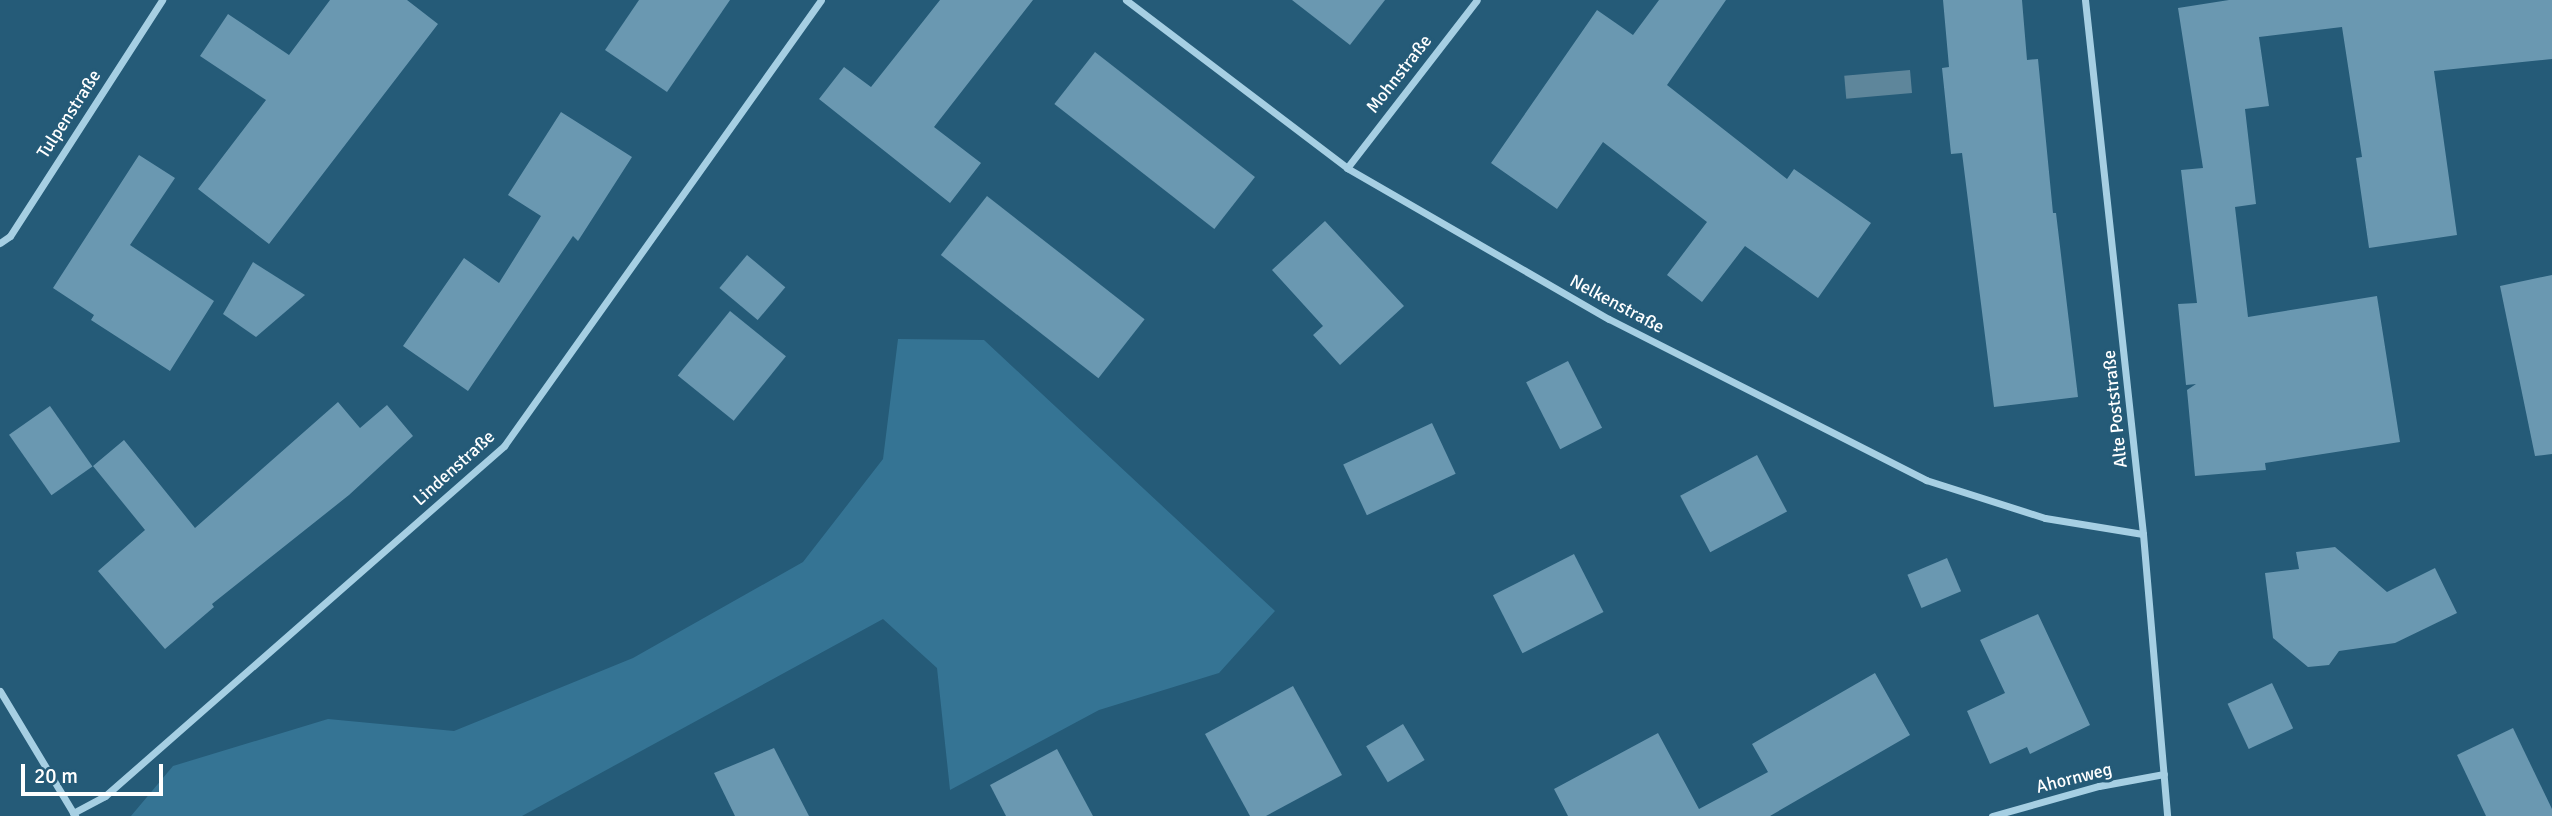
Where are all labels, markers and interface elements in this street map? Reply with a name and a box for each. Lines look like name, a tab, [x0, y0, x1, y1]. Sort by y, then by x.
street label: Mohnstraße	[1362, 30, 1436, 118]
street label: Tulpenstraße	[32, 66, 106, 162]
street label: Nelkenstraße	[1566, 270, 1668, 338]
street label: Alte Poststraße	[2098, 349, 2132, 469]
street label: Lindenstraße	[409, 426, 499, 510]
scale bar	[24, 750, 166, 794]
street label: Ahornweg	[2034, 758, 2114, 798]
text: 20 m	[34, 763, 78, 789]

